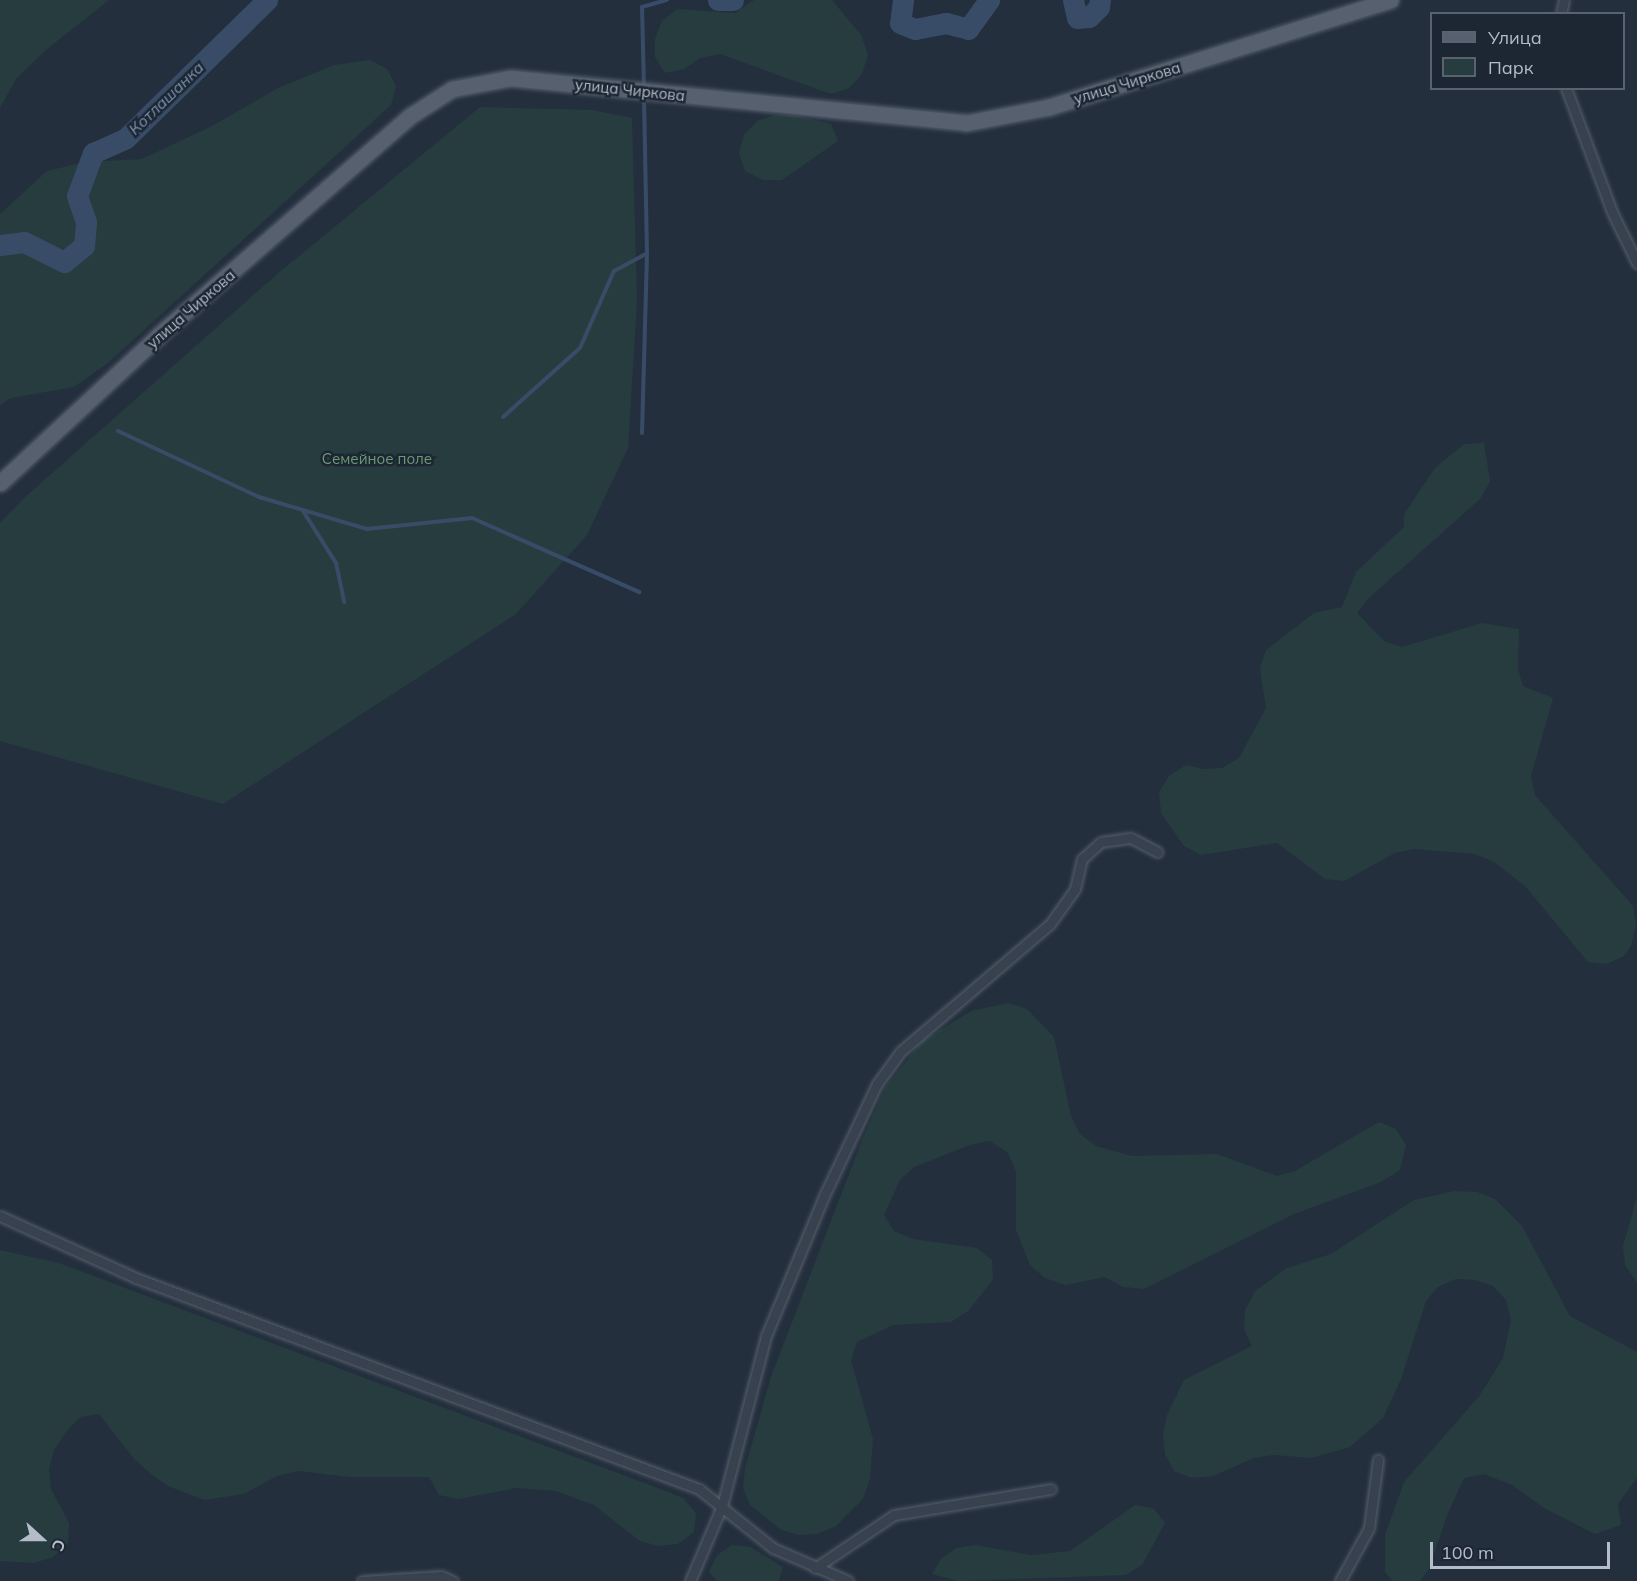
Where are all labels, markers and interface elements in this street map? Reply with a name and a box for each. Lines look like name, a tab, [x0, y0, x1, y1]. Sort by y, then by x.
legend	[1430, 12, 1625, 90]
text: Улица	[1488, 26, 1542, 49]
text: Парк	[1488, 56, 1533, 79]
water label: Котлашанка	[124, 57, 208, 139]
street label: улица Чиркова	[1072, 58, 1182, 108]
street label: улица Чиркова	[574, 75, 686, 105]
street label: улица Чиркова	[143, 266, 239, 352]
park label: Семейное поле	[322, 450, 432, 468]
north arrow	[12, 1509, 72, 1569]
scale bar	[1433, 1530, 1613, 1568]
text: С	[48, 1537, 70, 1554]
text: 100 m	[1441, 1541, 1494, 1564]

